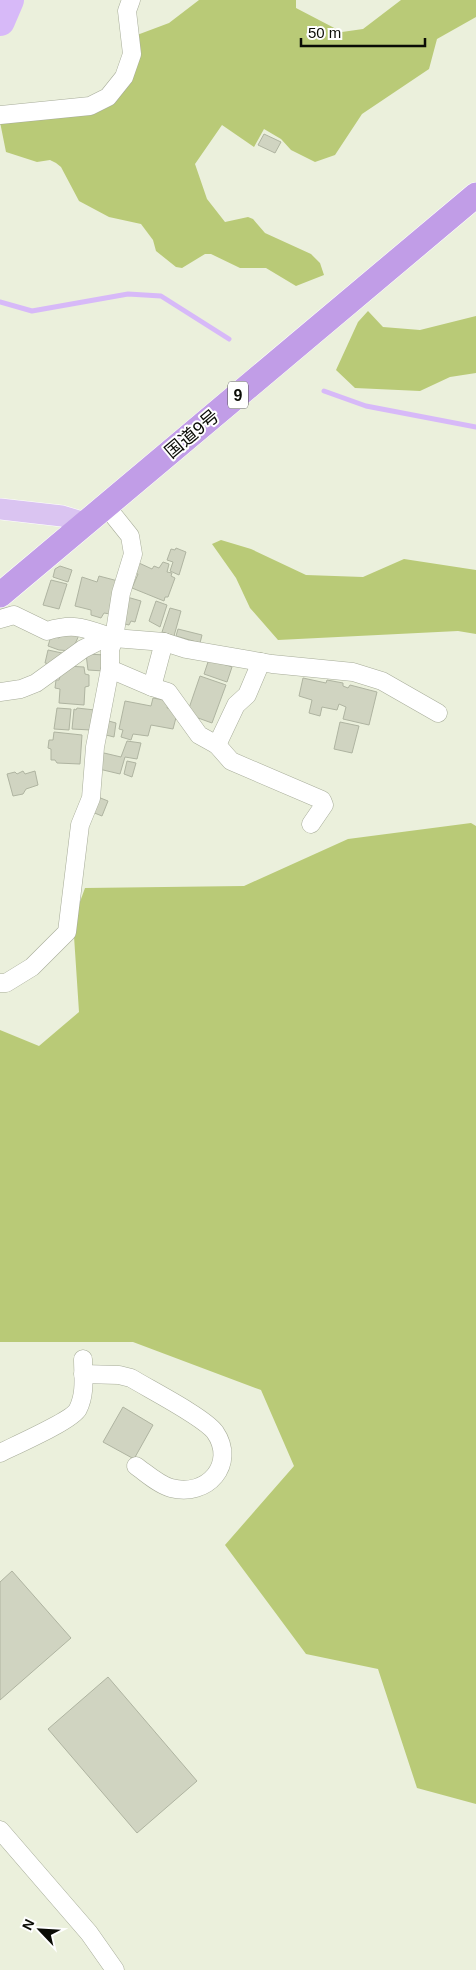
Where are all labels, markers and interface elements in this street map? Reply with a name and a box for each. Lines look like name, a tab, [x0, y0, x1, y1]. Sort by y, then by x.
scale bar	[301, 15, 425, 47]
text: 50 m	[308, 24, 341, 41]
road number: 9	[228, 382, 248, 408]
street label: 国道9号	[161, 406, 223, 462]
north arrow	[15, 1905, 65, 1955]
text: N	[19, 1917, 38, 1932]

